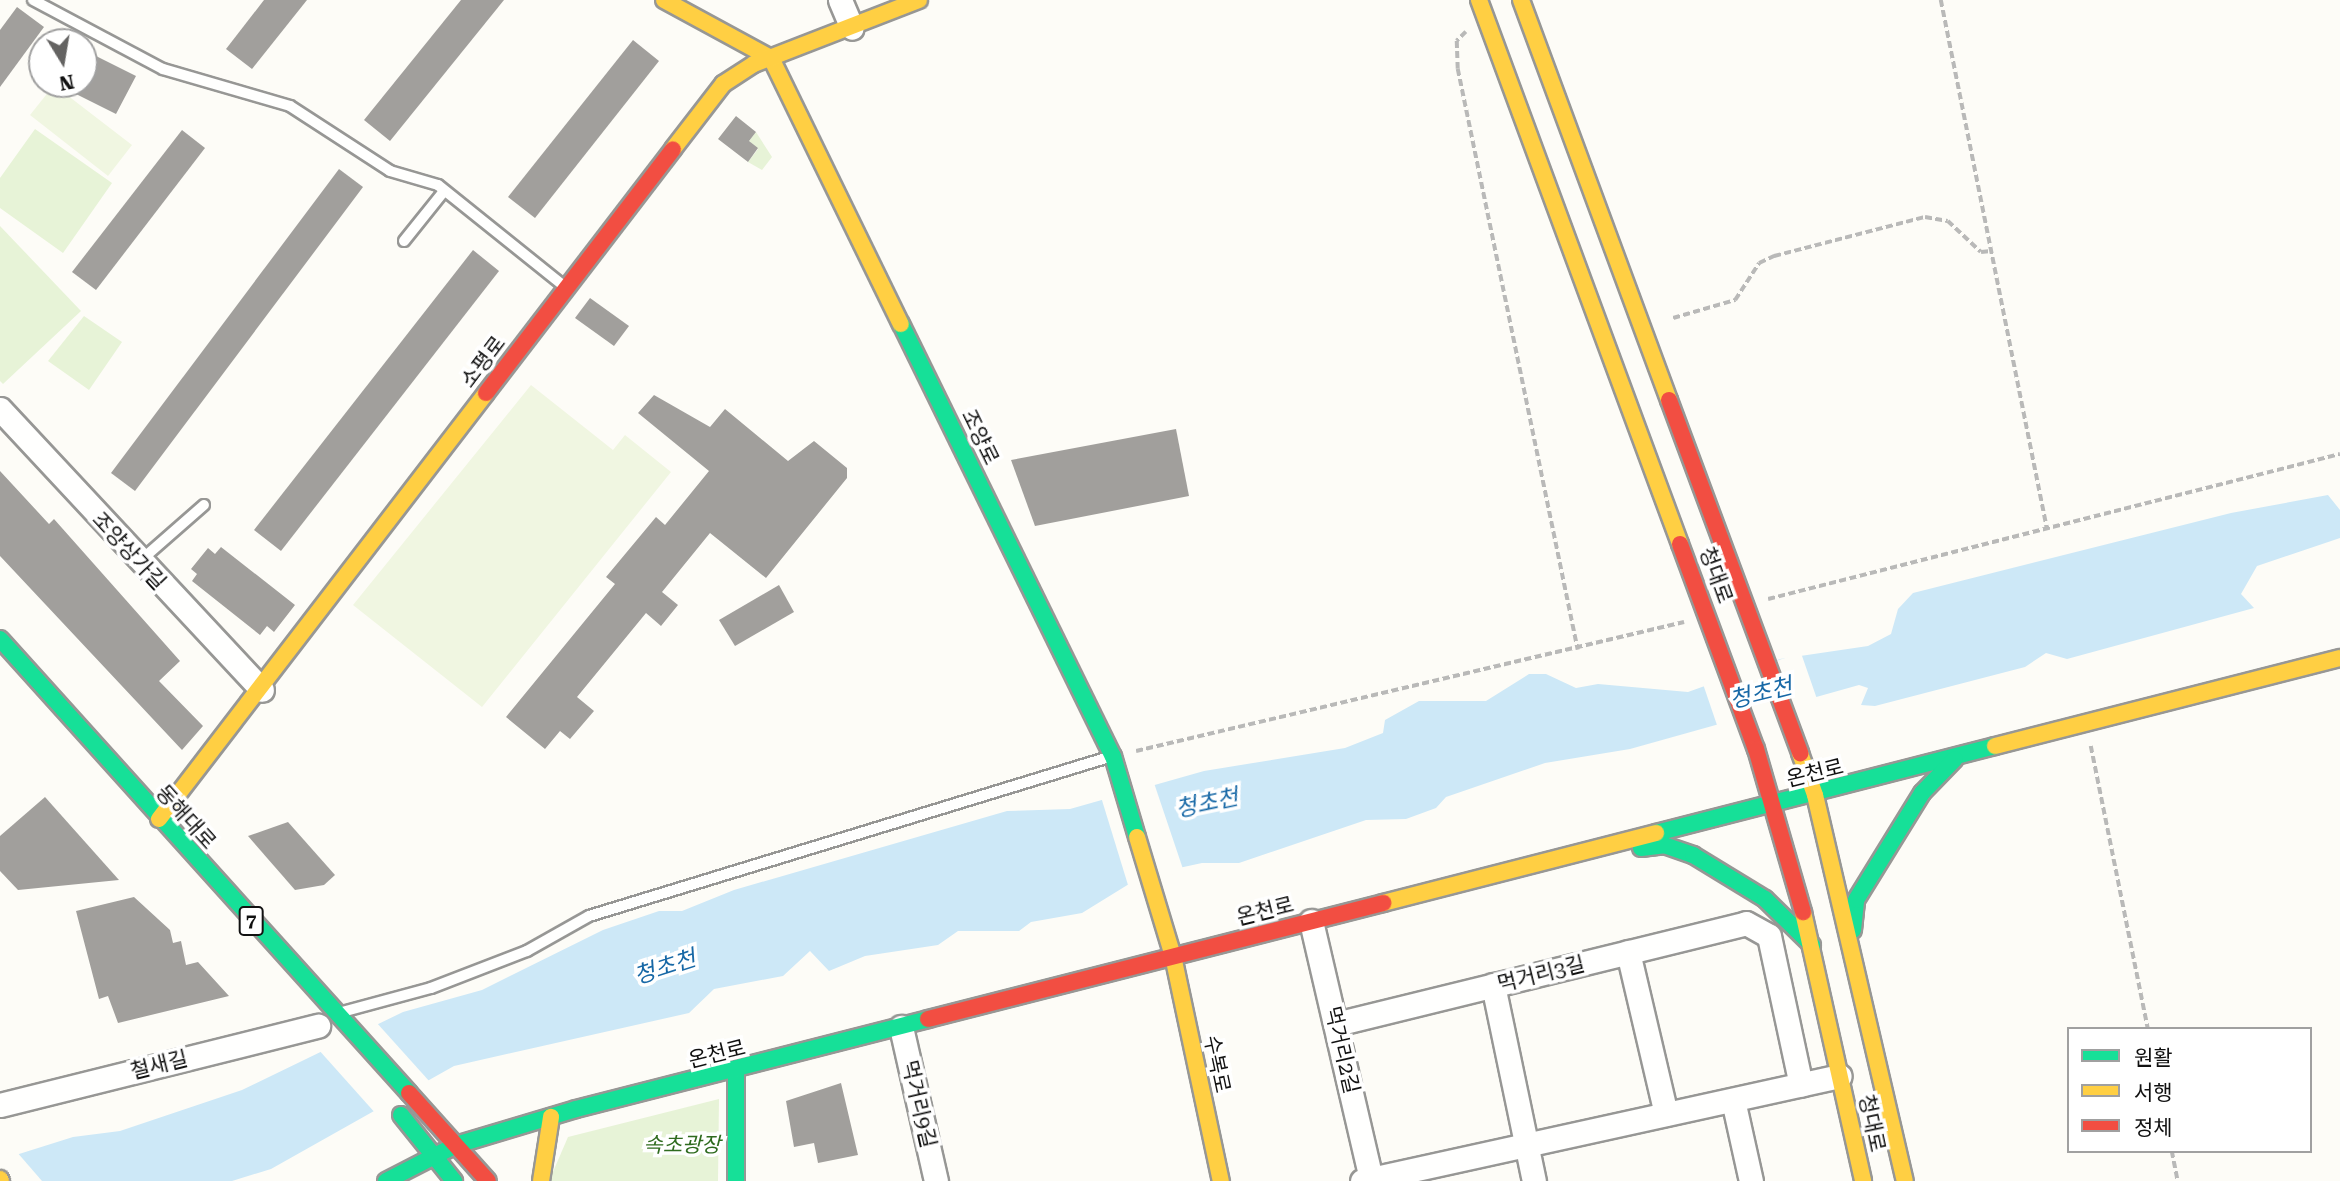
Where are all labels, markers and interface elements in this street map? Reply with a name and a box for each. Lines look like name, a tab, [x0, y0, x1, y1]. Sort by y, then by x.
north arrow	[28, 28, 98, 98]
text: N	[57, 69, 76, 95]
street label: 소평로	[455, 331, 511, 393]
street label: 조양로	[956, 405, 1004, 469]
street label: 조양상가길	[87, 507, 171, 595]
street label: 청대로	[1694, 543, 1738, 607]
water label: 청초천	[1727, 673, 1795, 715]
street label: 온천로	[1784, 754, 1846, 792]
street label: 동해대로	[151, 780, 221, 854]
water label: 청초천	[1173, 784, 1241, 824]
street label: 온천로	[1234, 892, 1296, 930]
road number: 7	[237, 906, 265, 937]
water label: 청초천	[631, 945, 699, 991]
street label: 먹거리3길	[1495, 951, 1587, 997]
street label: 먹거리2길	[1320, 1004, 1364, 1096]
legend	[2067, 1027, 2312, 1153]
street label: 수복로	[1199, 1033, 1235, 1095]
street label: 온천로	[686, 1035, 748, 1073]
street label: 철새길	[128, 1046, 190, 1084]
text: 원활	[2134, 1046, 2173, 1070]
street label: 먹거리9길	[897, 1058, 941, 1150]
text: 서행	[2134, 1081, 2173, 1105]
street label: 청대로	[1854, 1092, 1890, 1154]
text: 정체	[2134, 1116, 2173, 1140]
park label: 속초광장	[643, 1132, 721, 1158]

